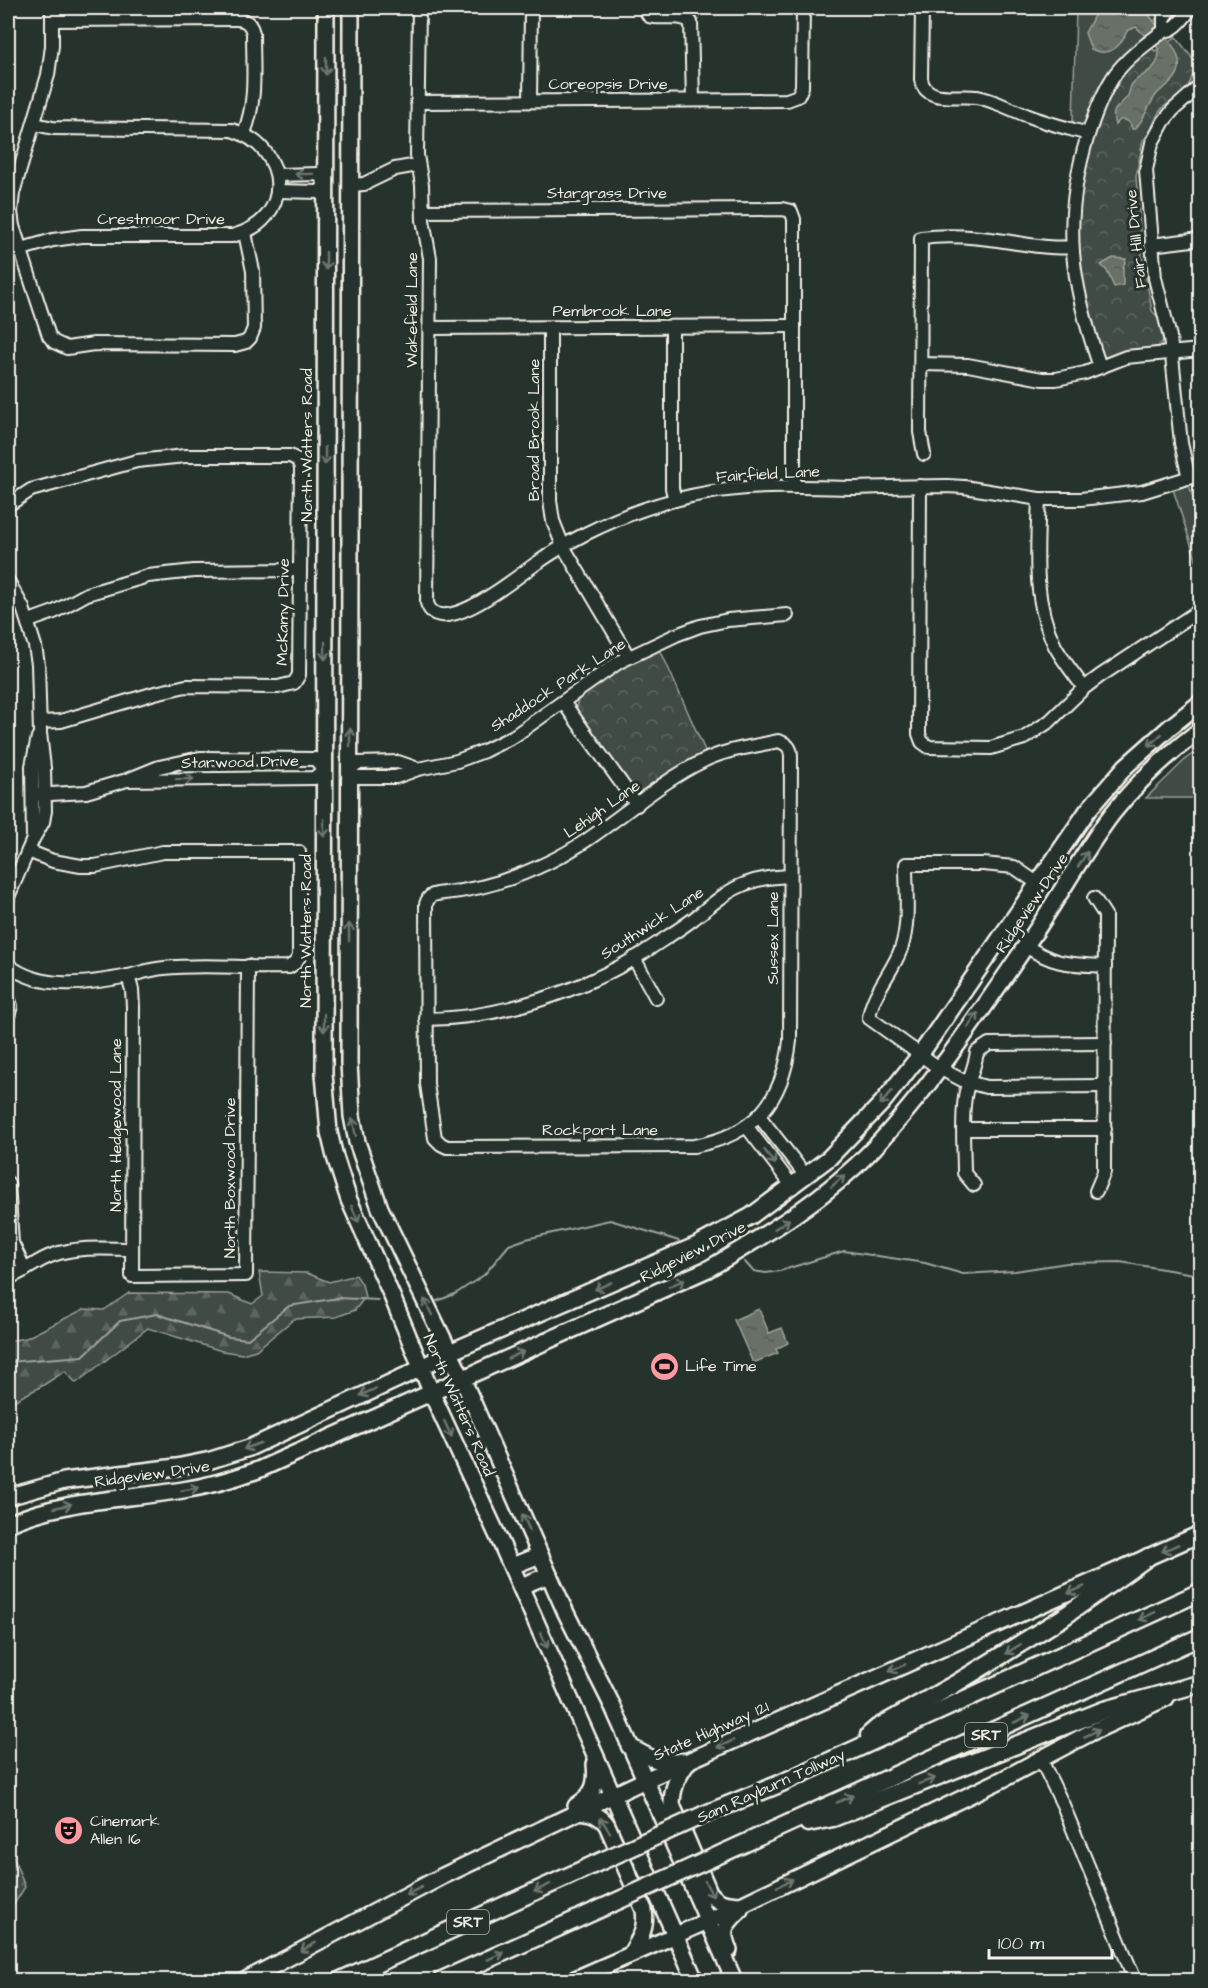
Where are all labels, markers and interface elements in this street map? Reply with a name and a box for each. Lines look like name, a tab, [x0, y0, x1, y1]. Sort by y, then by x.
one-way arrow	[320, 55, 332, 75]
street label: Coreopsis Drive	[548, 73, 668, 95]
one-way arrow	[295, 168, 315, 180]
street label: Stargrass Drive	[547, 182, 667, 205]
street label: Fair Hill Drive	[1120, 188, 1152, 289]
street label: Crestmoor Drive	[97, 208, 225, 230]
one-way arrow	[320, 250, 332, 270]
street label: Wakefield Lane	[401, 252, 423, 368]
street label: Pembrook Lane	[552, 300, 672, 322]
street label: Broad Brook Lane	[523, 359, 545, 501]
street label: North Watters Road	[296, 368, 318, 522]
one-way arrow	[319, 445, 331, 465]
street label: Fairfield Lane	[715, 460, 821, 488]
street label: McKamy Drive	[271, 558, 296, 666]
street label: Shaddock Park Lane	[486, 633, 630, 737]
one-way arrow	[319, 640, 331, 660]
one-way arrow	[344, 728, 356, 748]
one-way arrow	[1148, 733, 1163, 747]
street label: Starwood Drive	[181, 750, 299, 774]
one-way arrow	[175, 774, 195, 785]
street label: Lehigh Lane	[559, 774, 645, 844]
one-way arrow	[318, 818, 330, 838]
street label: Ridgeview Drive	[990, 848, 1075, 958]
one-way arrow	[1077, 851, 1089, 868]
street label: North Watters Road	[295, 854, 317, 1008]
street label: Southwick Lane	[596, 881, 708, 965]
street label: Sussex Lane	[762, 891, 784, 984]
one-way arrow	[343, 923, 355, 943]
one-way arrow	[318, 1013, 330, 1033]
one-way arrow	[967, 1013, 979, 1029]
street label: North Hedgewood Lane	[105, 1038, 128, 1212]
one-way arrow	[879, 1090, 892, 1106]
street label: North Boxwood Drive	[219, 1097, 241, 1258]
one-way arrow	[348, 1118, 359, 1137]
street label: Rockport Lane	[542, 1119, 658, 1141]
one-way arrow	[763, 1148, 776, 1164]
one-way arrow	[830, 1174, 845, 1188]
one-way arrow	[350, 1204, 362, 1222]
street label: Ridgeview Drive	[636, 1216, 751, 1289]
one-way arrow	[773, 1218, 790, 1230]
one-way arrow	[667, 1276, 685, 1288]
one-way arrow	[595, 1280, 613, 1292]
one-way arrow	[422, 1298, 433, 1316]
street label: North Watters Road	[418, 1330, 500, 1480]
one-way arrow	[506, 1348, 524, 1360]
sports icon: Life Time	[648, 1350, 680, 1382]
place label: Life Time	[685, 1355, 757, 1377]
one-way arrow	[360, 1387, 378, 1398]
one-way arrow	[443, 1419, 455, 1437]
one-way arrow	[243, 1442, 262, 1453]
street label: Ridgeview Drive	[93, 1455, 212, 1494]
one-way arrow	[180, 1483, 200, 1494]
one-way arrow	[53, 1500, 72, 1511]
one-way arrow	[519, 1513, 531, 1531]
one-way arrow	[1161, 1542, 1179, 1554]
one-way arrow	[1067, 1585, 1086, 1596]
one-way arrow	[1139, 1611, 1157, 1622]
one-way arrow	[539, 1630, 550, 1648]
one-way arrow	[1005, 1643, 1022, 1655]
one-way arrow	[889, 1663, 907, 1675]
street label: State Highway 121	[650, 1696, 773, 1767]
one-way arrow	[1013, 1712, 1031, 1724]
road number: SRT	[965, 1723, 1007, 1747]
one-way arrow	[1083, 1726, 1101, 1738]
one-way arrow	[717, 1739, 735, 1750]
street label: Sam Rayburn Tollway	[694, 1743, 849, 1829]
one-way arrow	[917, 1775, 935, 1786]
one-way arrow	[835, 1793, 853, 1804]
place label: Cinemark Allen 16	[90, 1810, 160, 1850]
theatre icon: Cinemark Allen 16	[53, 1814, 85, 1846]
one-way arrow	[599, 1817, 612, 1834]
one-way arrow	[775, 1877, 793, 1889]
one-way arrow	[703, 1880, 715, 1897]
one-way arrow	[534, 1883, 552, 1894]
one-way arrow	[405, 1886, 423, 1898]
road number: SRT	[447, 1910, 489, 1934]
scale bar	[989, 1922, 1112, 1960]
text: 100 m	[998, 1931, 1044, 1956]
one-way arrow	[300, 1941, 317, 1953]
one-way arrow	[486, 1950, 504, 1962]

